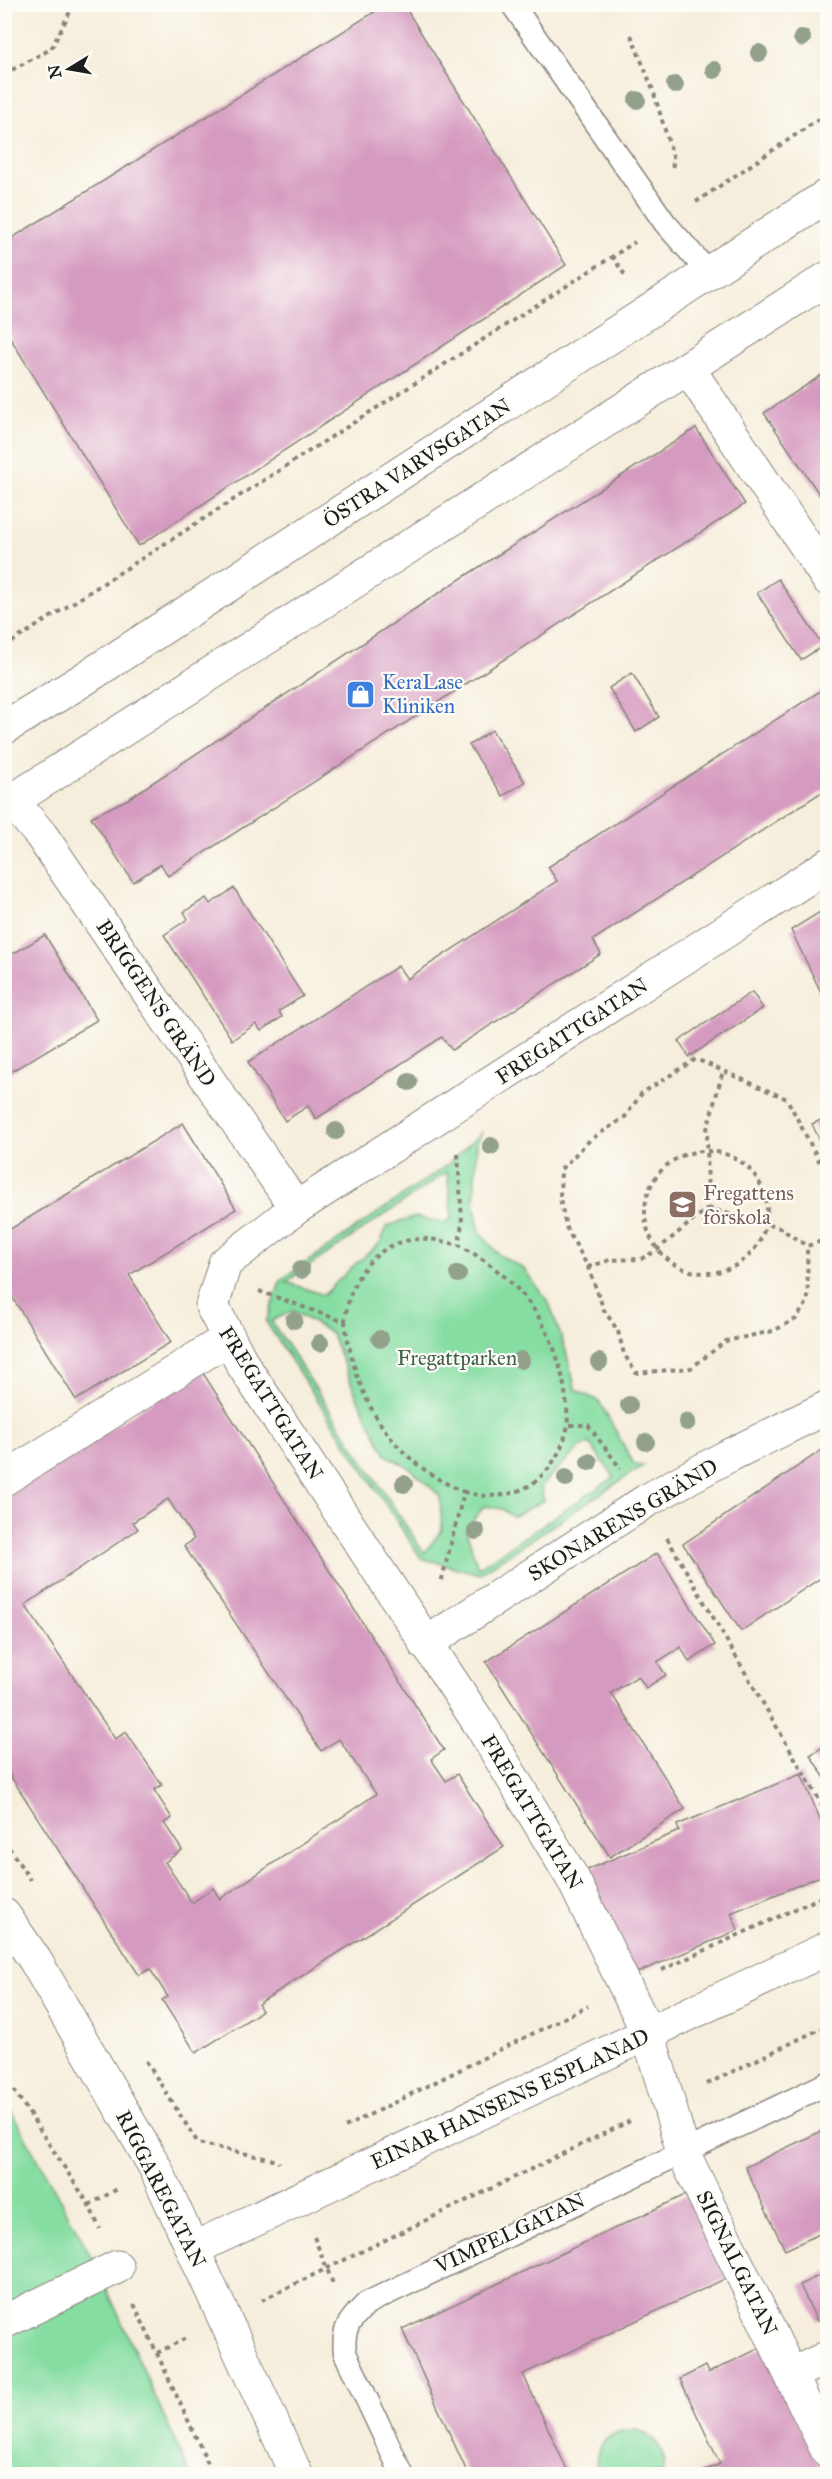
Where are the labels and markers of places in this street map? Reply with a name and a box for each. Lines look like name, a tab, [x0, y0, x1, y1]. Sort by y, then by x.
place label: KeraLase Kliniken	[382, 669, 463, 719]
shop icon: KeraLase Kliniken	[345, 678, 377, 710]
place label: Fregattens förskola	[703, 1180, 794, 1230]
school or university icon: Fregattens förskola	[666, 1189, 698, 1221]

